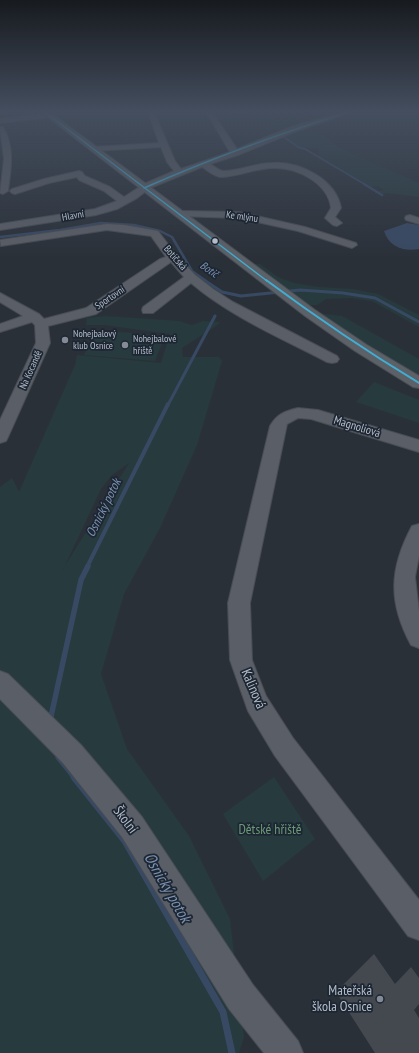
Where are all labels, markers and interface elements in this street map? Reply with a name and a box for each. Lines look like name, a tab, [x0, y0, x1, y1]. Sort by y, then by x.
street label: Hlavní	[61, 208, 85, 224]
street label: Ke mlýnu	[225, 209, 259, 225]
unlabelled marker	[210, 236, 220, 246]
street label: Botičská	[161, 243, 189, 273]
water label: Botič	[197, 259, 221, 281]
street label: Sportovní	[93, 284, 127, 312]
place label: Nohejbalový klub Osnice	[73, 328, 116, 352]
place label: Nohejbalové hřiště	[133, 333, 176, 356]
marker: Nohejbalový klub Osnice	[60, 335, 70, 345]
marker: Nohejbalové hřiště	[120, 340, 130, 350]
street label: Na Kocandě	[17, 349, 45, 391]
street label: Magnoliová	[332, 413, 382, 441]
water label: Osnický potok	[83, 476, 125, 540]
street label: Kalinová	[237, 667, 269, 711]
street label: Školní	[109, 803, 141, 837]
park label: Dětské hřiště	[238, 822, 302, 838]
water label: Osnický potok	[139, 850, 195, 926]
place label: Mateřská škola Osnice	[312, 983, 372, 1016]
marker: Mateřská škola Osnice	[375, 994, 385, 1004]

